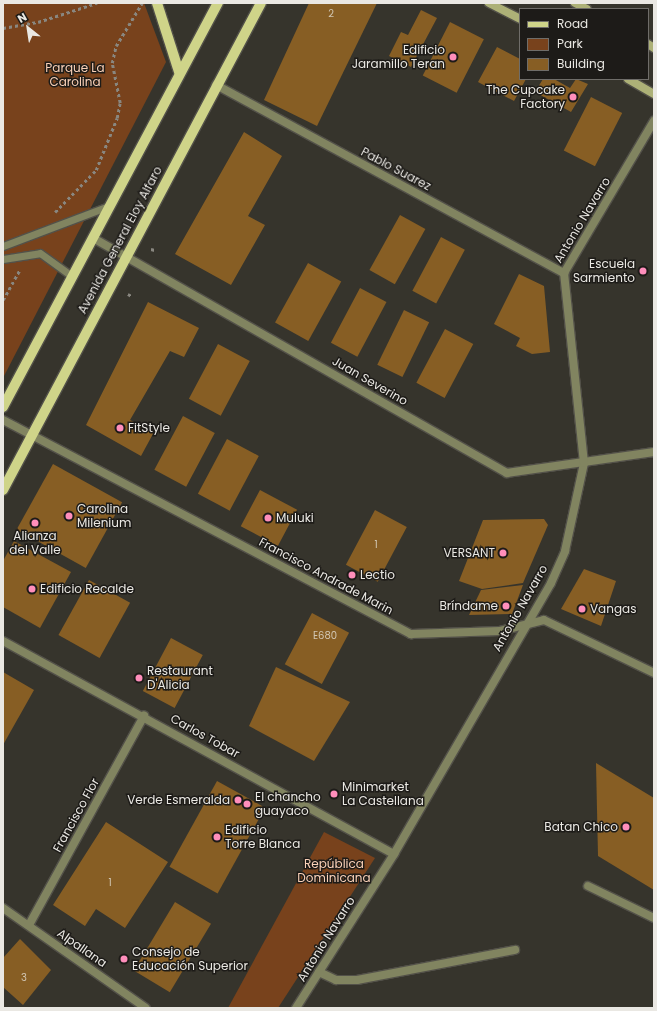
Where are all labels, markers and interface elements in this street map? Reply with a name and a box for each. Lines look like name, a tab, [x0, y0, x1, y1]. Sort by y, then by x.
north arrow	[8, 8, 48, 48]
house number: 2	[328, 8, 334, 20]
legend	[519, 8, 649, 80]
text: N	[14, 9, 30, 27]
text: Road	[557, 15, 588, 32]
text: Park	[557, 35, 583, 52]
place label: Edificio Jaramillo Teran	[352, 43, 445, 71]
marker: Edificio Jaramillo Teran	[448, 52, 458, 62]
text: Building	[557, 55, 605, 72]
park label: Parque La Carolina	[45, 61, 105, 89]
place label: The Cupcake Factory	[486, 83, 565, 111]
marker: The Cupcake Factory	[568, 92, 578, 102]
street label: Pablo Suarez	[359, 145, 433, 193]
street label: Avenida General Eloy Alfaro	[75, 164, 165, 316]
street label: Antonio Navarro	[551, 175, 613, 265]
place label: Escuela Sarmiento	[573, 257, 635, 285]
marker: Escuela Sarmiento	[638, 266, 648, 276]
street label: Juan Severino	[330, 354, 410, 408]
place label: FitStyle	[128, 421, 170, 435]
marker: FitStyle	[115, 423, 125, 433]
place label: Carolina Milenium	[77, 502, 131, 530]
marker: Carolina Milenium	[64, 511, 74, 521]
place label: Muluki	[276, 511, 314, 525]
marker: Muluki	[263, 513, 273, 523]
marker: Alianza del Valle	[30, 518, 40, 528]
place label: Alianza del Valle	[9, 529, 61, 557]
street label: Francisco Andrade Marin	[257, 534, 395, 618]
house number: 1	[374, 539, 378, 551]
place label: VERSANT	[443, 546, 495, 560]
marker: VERSANT	[498, 548, 508, 558]
street label: Antonio Navarro	[489, 562, 551, 654]
place label: Lectio	[360, 568, 395, 582]
marker: Lectio	[347, 570, 357, 580]
place label: Edificio Recalde	[40, 582, 134, 596]
marker: Edificio Recalde	[27, 584, 37, 594]
place label: Bríndame	[440, 599, 498, 613]
marker: Bríndame	[501, 601, 511, 611]
place label: Vangas	[590, 602, 636, 616]
marker: Vangas	[577, 604, 587, 614]
house number: E680	[313, 630, 337, 642]
place label: Restaurant D'Alicia	[147, 664, 213, 692]
marker: Restaurant D'Alicia	[134, 673, 144, 683]
street label: Carlos Tobar	[168, 711, 242, 761]
street label: Francisco Flor	[50, 776, 102, 854]
place label: Minimarket La Castellana	[342, 780, 424, 808]
marker: Minimarket La Castellana	[329, 789, 339, 799]
place label: El chancho guayaco	[255, 790, 321, 818]
place label: Verde Esmeralda	[127, 793, 230, 807]
marker: Verde Esmeralda	[233, 795, 243, 805]
marker: El chancho guayaco	[242, 799, 252, 809]
place label: Batan Chico	[544, 820, 618, 834]
marker: Batan Chico	[621, 822, 631, 832]
place label: Edificio Torre Blanca	[225, 823, 300, 851]
marker: Edificio Torre Blanca	[212, 832, 222, 842]
park label: República Dominicana	[297, 857, 371, 885]
house number: 1	[108, 877, 112, 889]
street label: Antonio Navarro	[294, 894, 358, 984]
street label: Alpallana	[54, 926, 110, 970]
place label: Consejo de Educación Superior	[132, 945, 248, 973]
marker: Consejo de Educación Superior	[119, 954, 129, 964]
house number: 3	[21, 972, 27, 984]

